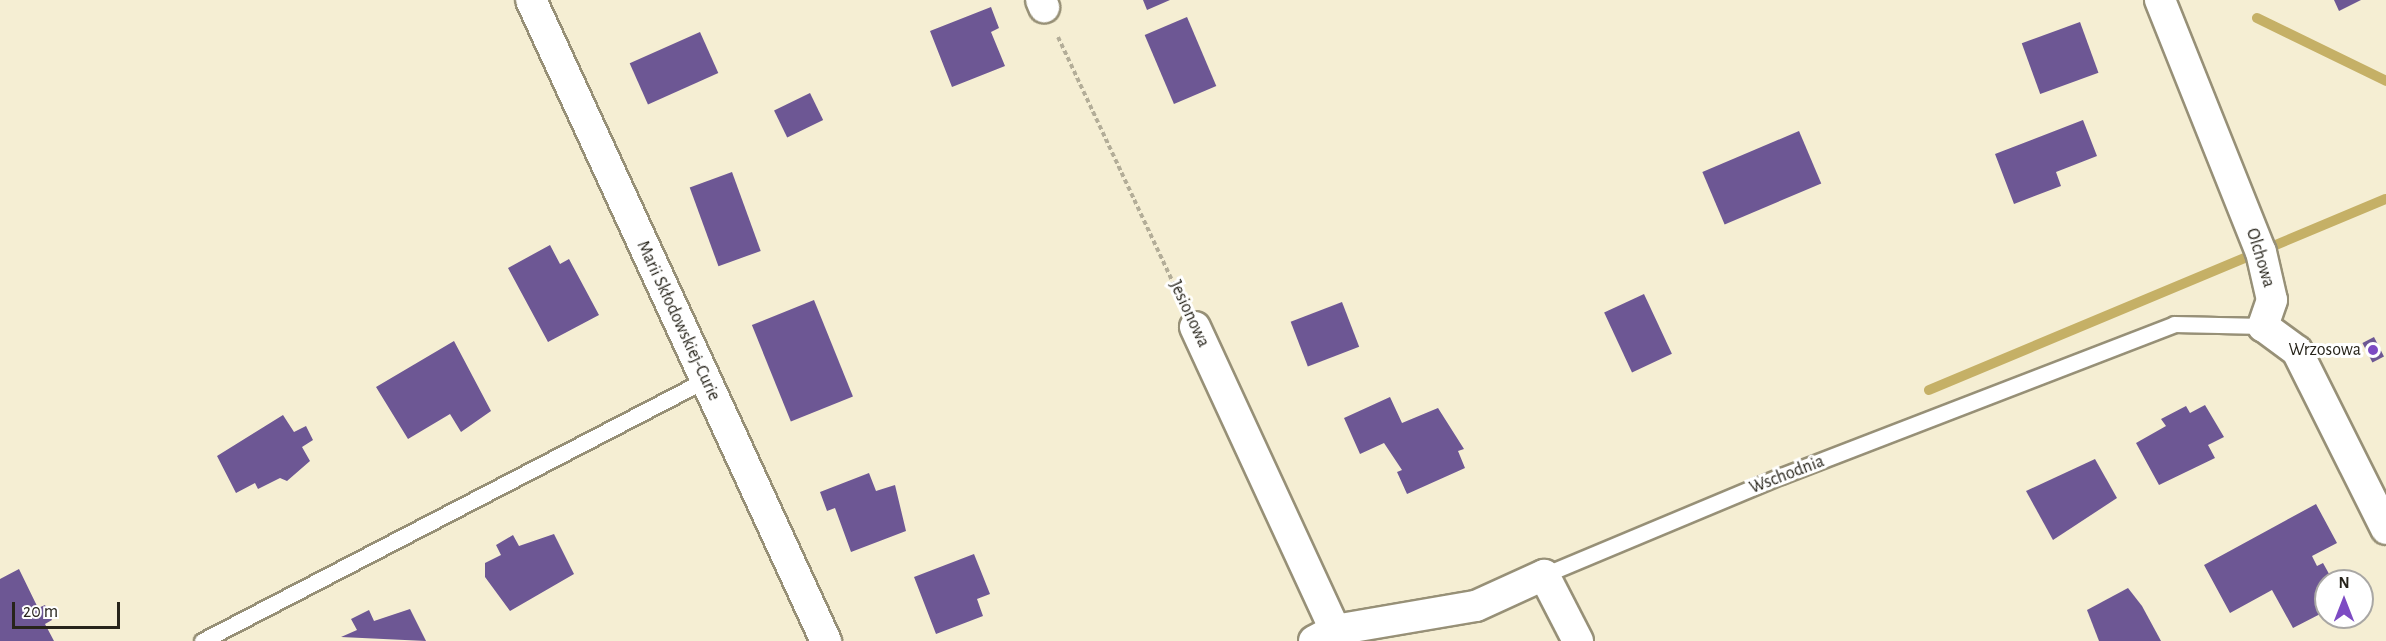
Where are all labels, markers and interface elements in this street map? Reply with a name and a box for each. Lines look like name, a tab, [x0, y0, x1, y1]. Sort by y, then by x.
street label: Olchowa	[2241, 226, 2279, 290]
street label: Marii Skłodowskiej-Curie	[631, 238, 725, 404]
street label: Jesionowa	[1164, 277, 1214, 351]
place label: Wrzosowa	[2289, 339, 2361, 361]
marker: Wrzosowa	[2366, 343, 2380, 357]
street label: Wschodnia	[1747, 451, 1827, 499]
north arrow	[2314, 569, 2374, 629]
text: N	[2338, 575, 2350, 591]
scale bar	[15, 590, 123, 628]
text: 20 m	[23, 603, 58, 621]

